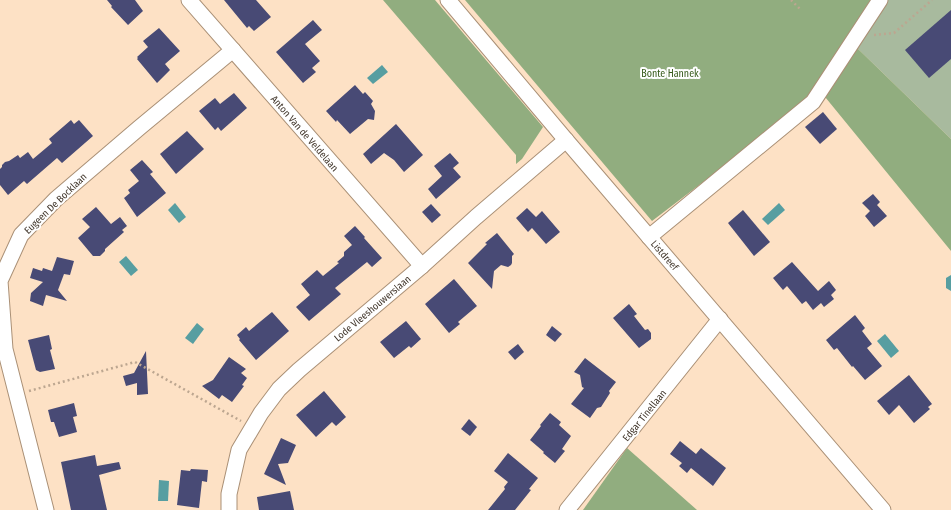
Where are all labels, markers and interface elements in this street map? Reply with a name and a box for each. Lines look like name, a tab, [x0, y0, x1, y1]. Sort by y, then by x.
park label: Bonte Hannek	[641, 68, 699, 80]
street label: Anton Van de Veldelaan	[268, 93, 340, 174]
street label: Eugeen De Bocklaan	[22, 171, 89, 237]
street label: Listdreef	[648, 238, 681, 274]
street label: Lode Vleeshouwerslaan	[332, 273, 413, 344]
street label: Edgar Tinellaan	[620, 387, 669, 444]

